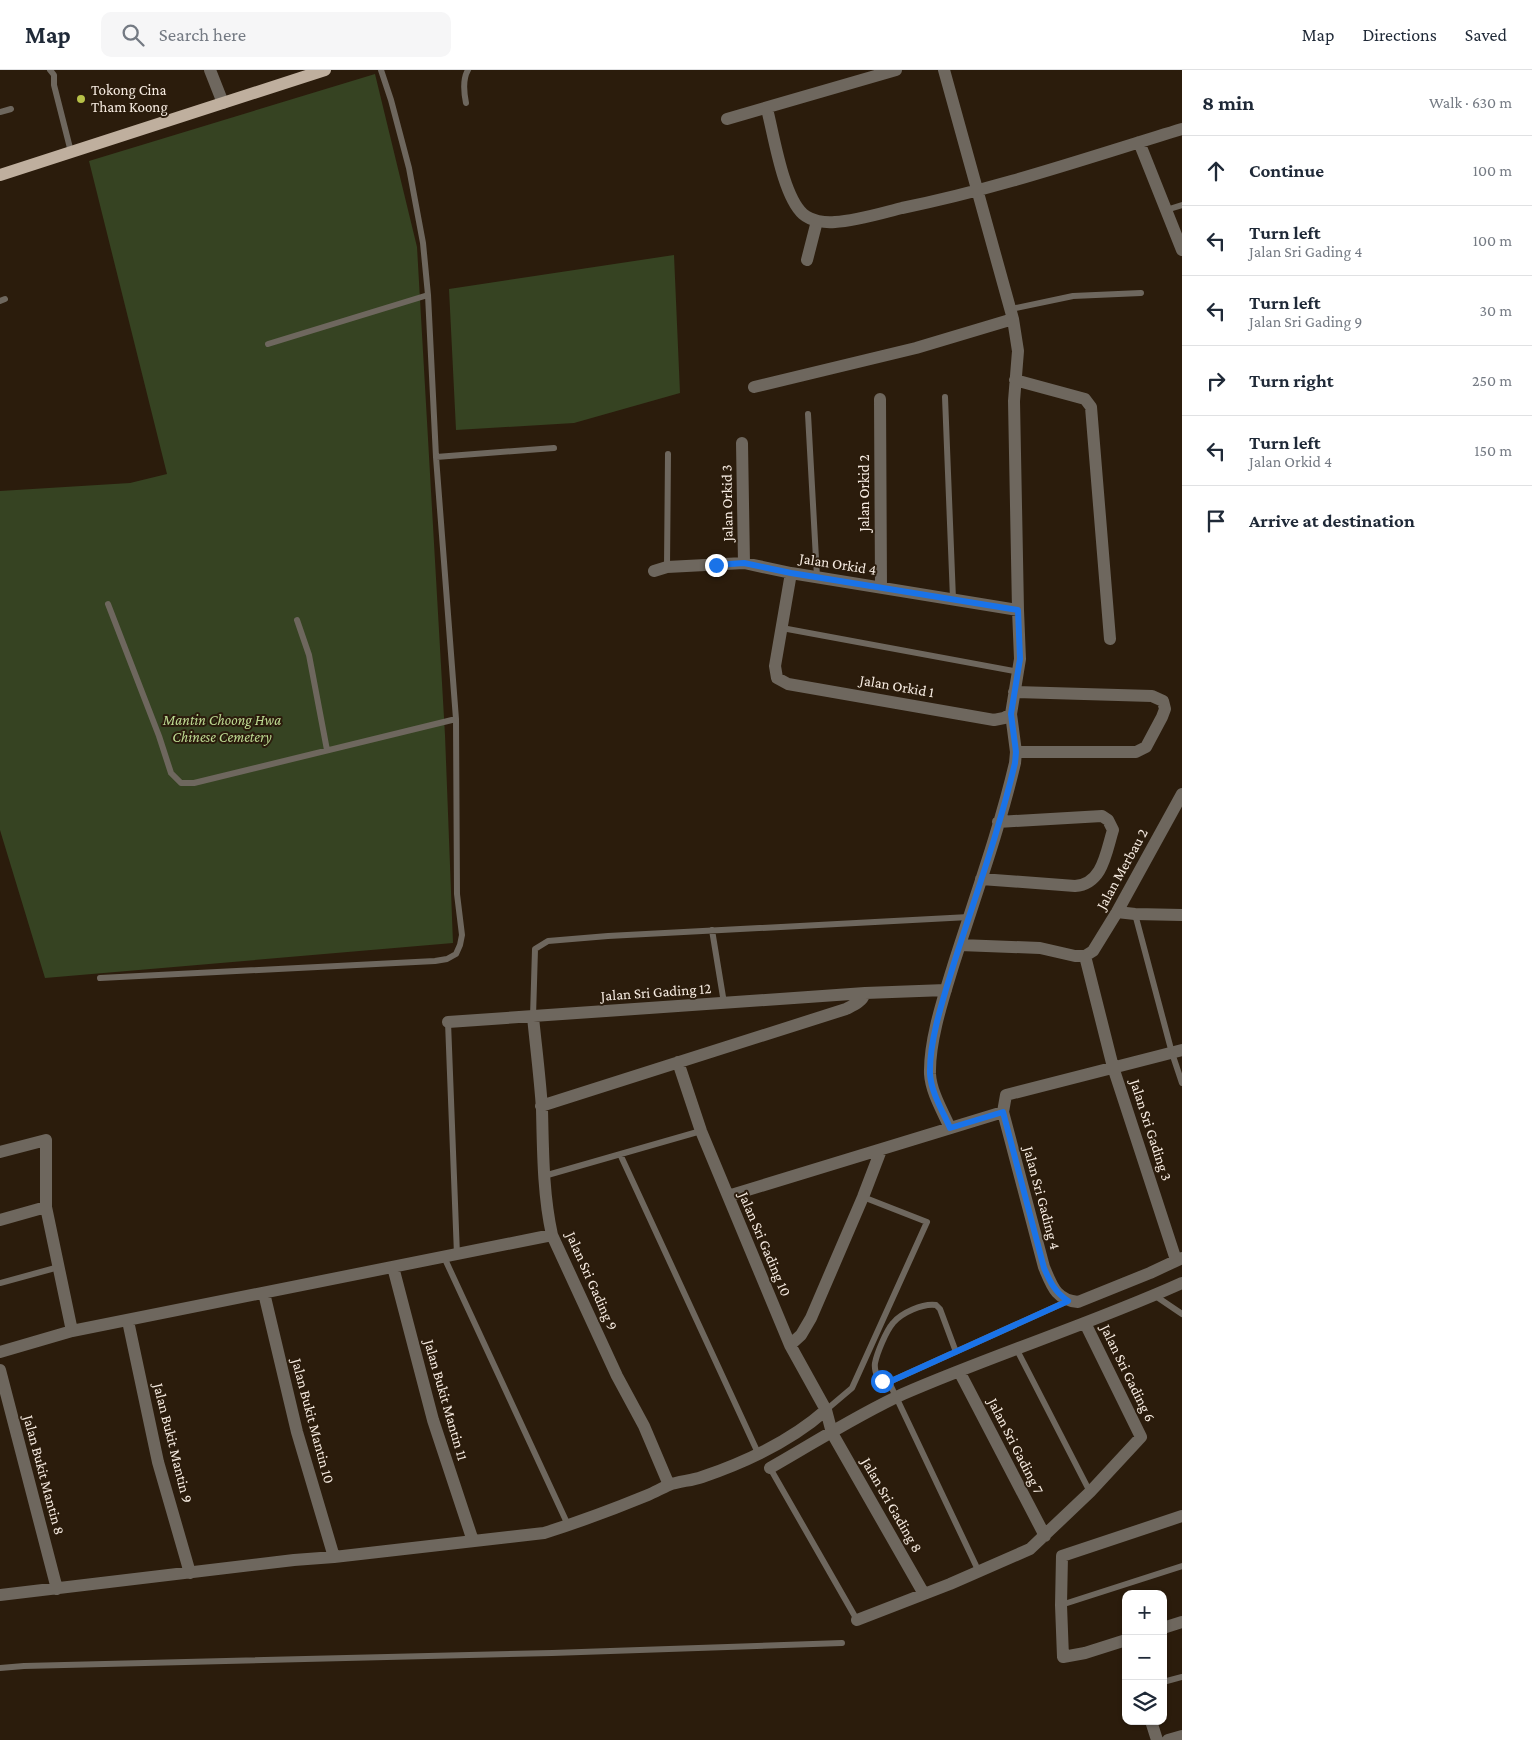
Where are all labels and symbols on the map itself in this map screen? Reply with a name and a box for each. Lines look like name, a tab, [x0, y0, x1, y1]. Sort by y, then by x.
place label: Tokong Cina Tham Koong	[91, 82, 168, 116]
marker: Tokong Cina Tham Koong	[75, 93, 87, 105]
street label: Jalan Orkid 2	[856, 454, 873, 534]
street label: Jalan Orkid 3	[718, 464, 737, 544]
street label: Jalan Orkid 4	[796, 550, 878, 579]
route end	[705, 554, 728, 577]
street label: Jalan Orkid 1	[856, 671, 935, 701]
park label: Mantin Choong Hwa Chinese Cemetery	[162, 712, 281, 746]
street label: Jalan Merbau 2	[1092, 826, 1152, 914]
street label: Jalan Sri Gading 12	[598, 980, 712, 1005]
street label: Jalan Sri Gading 3	[1125, 1075, 1175, 1183]
street label: Jalan Sri Gading 4	[1019, 1143, 1063, 1252]
street label: Jalan Sri Gading 10	[734, 1187, 794, 1299]
street label: Jalan Sri Gading 9	[561, 1227, 621, 1333]
street label: Jalan Sri Gading 6	[1096, 1320, 1158, 1425]
street label: Jalan Bukit Mantin 11	[420, 1336, 471, 1463]
street label: Jalan Bukit Mantin 10	[287, 1355, 337, 1486]
route start	[871, 1370, 894, 1393]
street label: Jalan Bukit Mantin 9	[149, 1379, 196, 1505]
street label: Jalan Sri Gading 7	[983, 1394, 1047, 1497]
street label: Jalan Bukit Mantin 8	[19, 1411, 68, 1537]
street label: Jalan Sri Gading 8	[857, 1453, 926, 1556]

